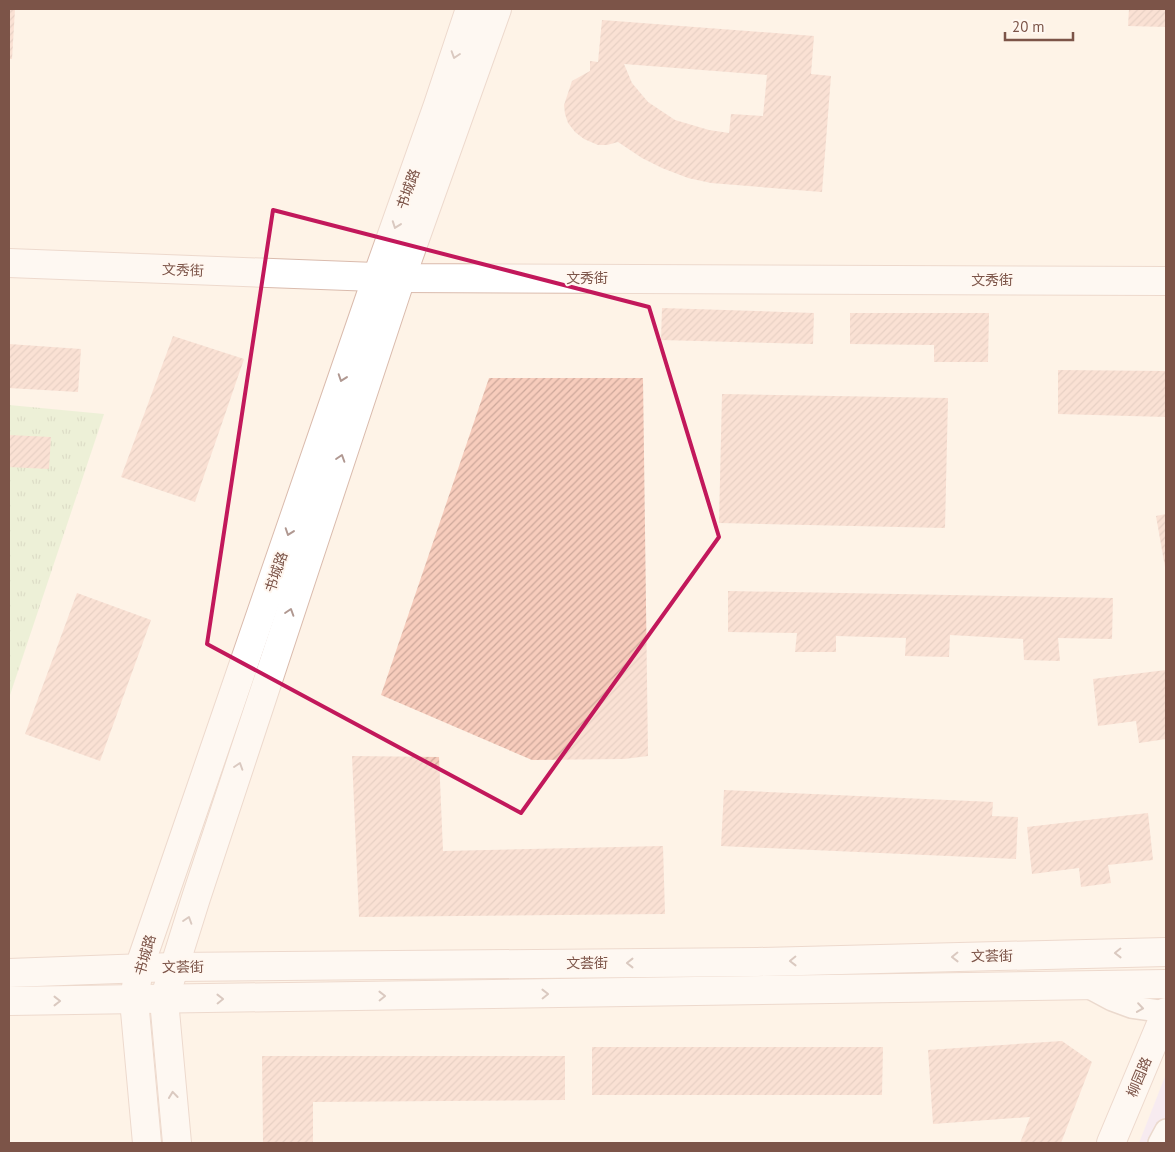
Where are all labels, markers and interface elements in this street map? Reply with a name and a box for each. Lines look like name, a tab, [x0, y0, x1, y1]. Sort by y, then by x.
scale bar	[1005, 10, 1072, 42]
text: 20 m	[1012, 17, 1045, 36]
one-way arrow	[451, 50, 461, 59]
street label: 书城路	[392, 166, 424, 212]
one-way arrow	[391, 220, 401, 229]
street label: 文秀街	[162, 260, 204, 280]
street label: 文秀街	[566, 269, 608, 287]
street label: 文秀街	[971, 271, 1013, 289]
one-way arrow	[338, 374, 348, 382]
one-way arrow	[336, 454, 346, 462]
one-way arrow	[285, 527, 295, 536]
street label: 书城路	[261, 549, 291, 595]
one-way arrow	[285, 608, 295, 617]
one-way arrow	[233, 762, 243, 771]
one-way arrow	[183, 917, 193, 925]
street label: 书城路	[131, 932, 159, 978]
street label: 文荟街	[971, 947, 1013, 965]
one-way arrow	[1113, 948, 1121, 959]
one-way arrow	[951, 952, 958, 962]
street label: 文荟街	[566, 954, 608, 972]
one-way arrow	[788, 956, 796, 966]
street label: 文荟街	[162, 958, 204, 976]
one-way arrow	[626, 958, 634, 968]
one-way arrow	[542, 989, 549, 999]
one-way arrow	[379, 991, 387, 1002]
one-way arrow	[216, 994, 224, 1004]
one-way arrow	[54, 996, 62, 1006]
one-way arrow	[1136, 1003, 1144, 1013]
street label: 柳园路	[1123, 1054, 1155, 1100]
one-way arrow	[168, 1090, 179, 1098]

